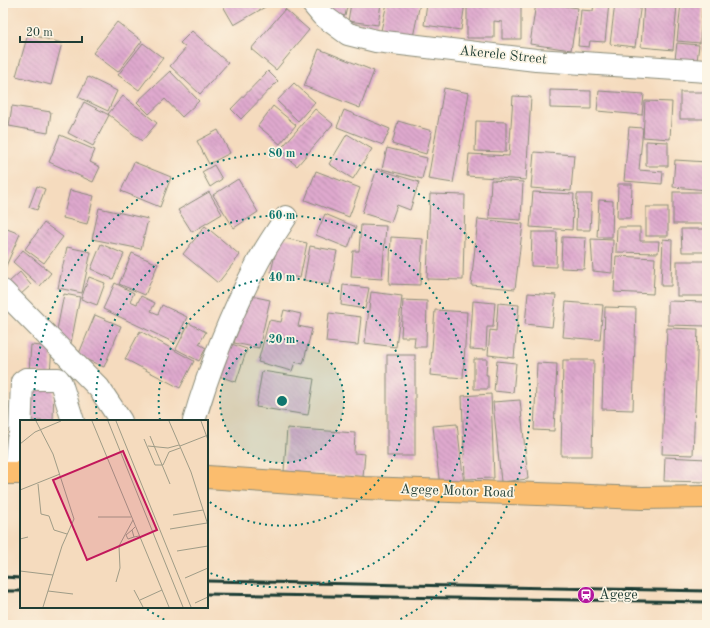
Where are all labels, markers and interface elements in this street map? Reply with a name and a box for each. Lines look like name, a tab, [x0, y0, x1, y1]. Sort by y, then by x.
scale bar	[20, 18, 82, 44]
text: 20 m	[26, 27, 53, 39]
street label: Akerele Street	[459, 43, 548, 67]
text: 80 m	[269, 148, 296, 160]
text: 60 m	[269, 210, 296, 222]
text: 40 m	[269, 272, 296, 284]
text: 20 m	[269, 334, 296, 346]
centre of rings	[275, 394, 289, 408]
inset map	[20, 420, 208, 608]
street label: Agege Motor Road	[400, 482, 514, 500]
station icon: Agege	[576, 585, 596, 605]
place label: Agege	[599, 588, 638, 602]

